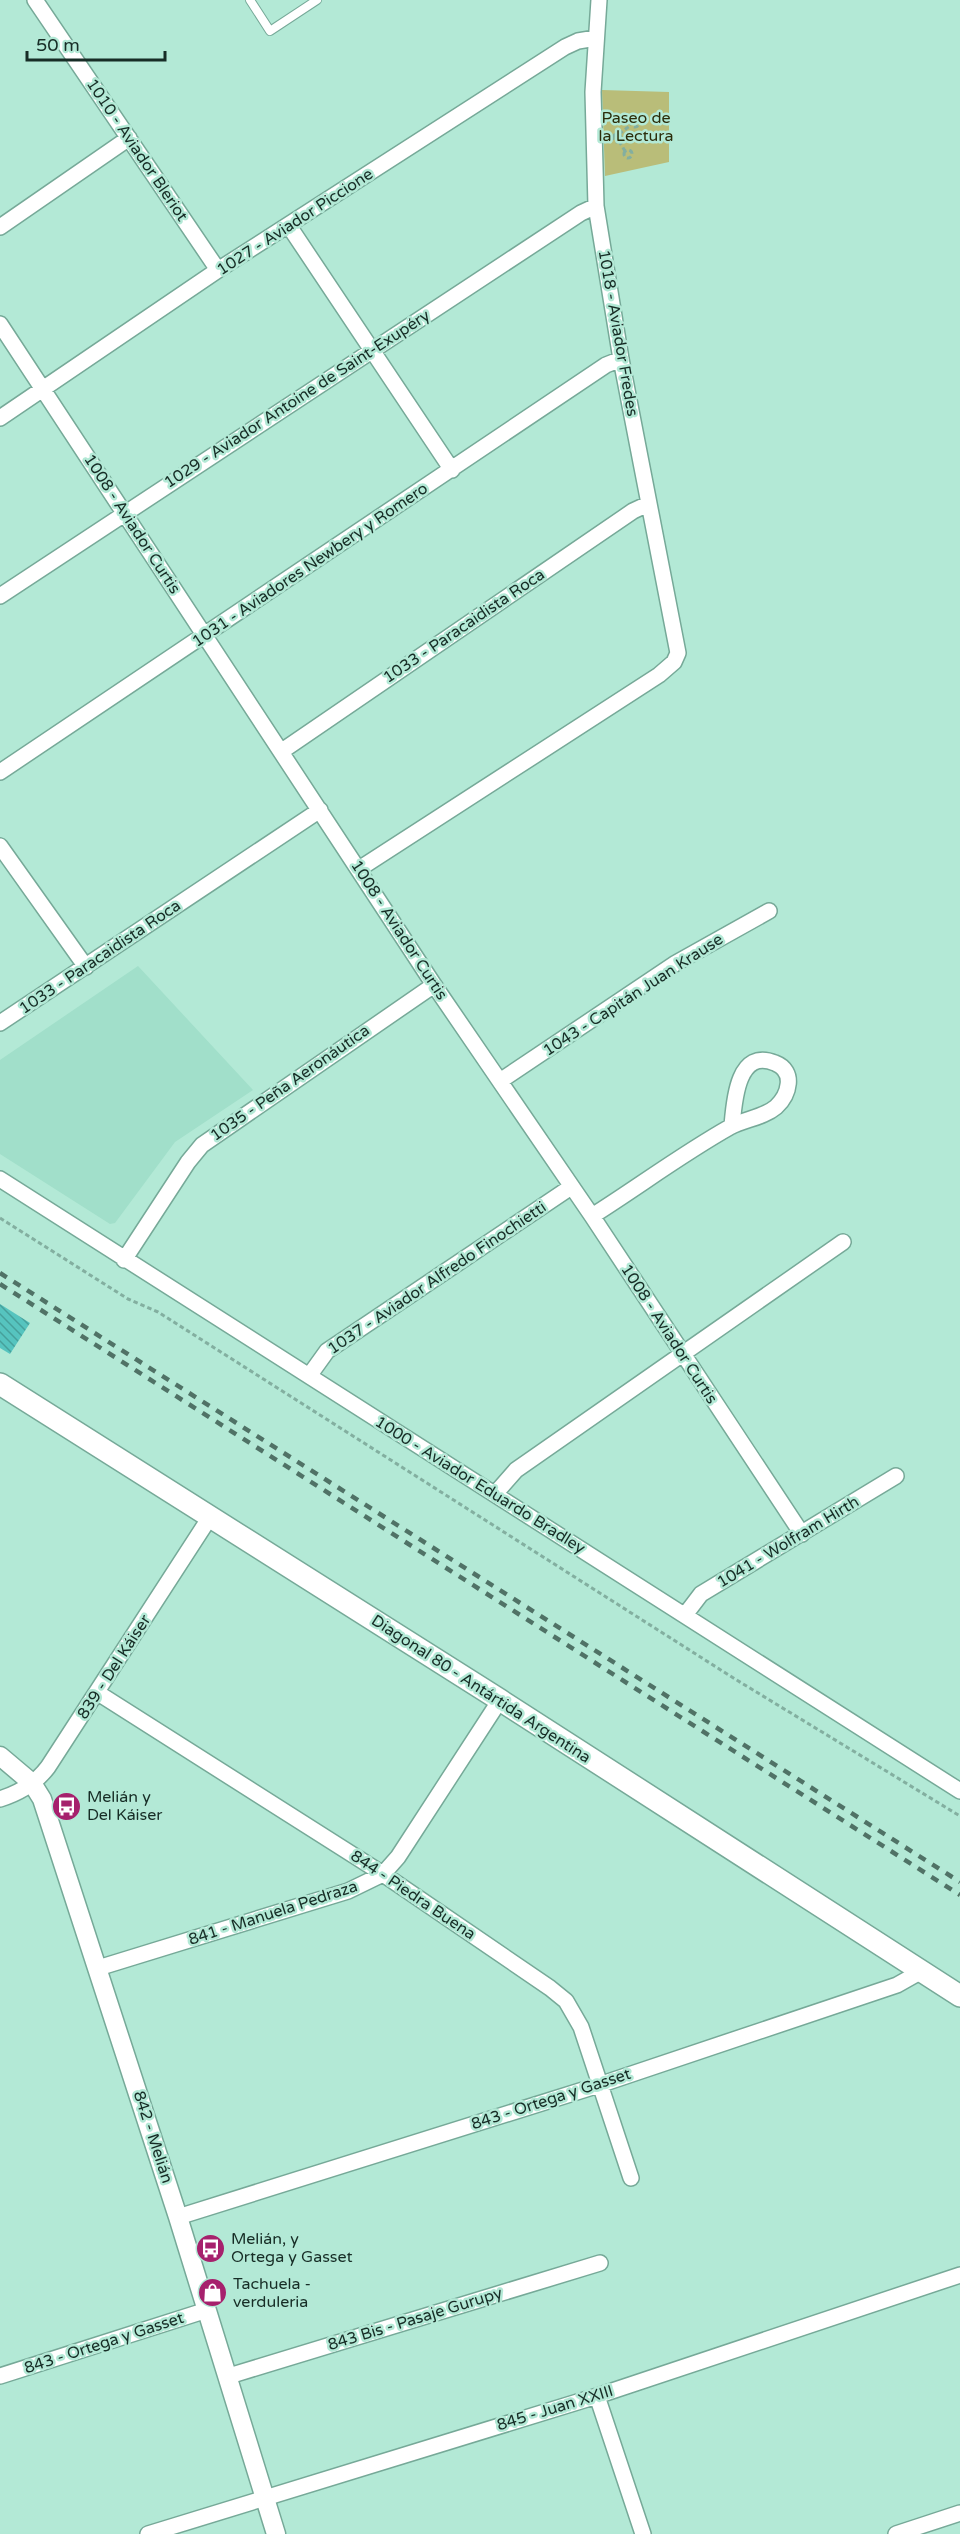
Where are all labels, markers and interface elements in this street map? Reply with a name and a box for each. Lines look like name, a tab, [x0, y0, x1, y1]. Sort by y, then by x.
scale bar	[27, 24, 165, 62]
text: 50 m	[36, 34, 80, 56]
street label: 1010 - Aviador Bleriot	[82, 75, 192, 225]
park label: Paseo de la Lectura	[599, 108, 673, 146]
street label: 1027 - Aviador Piccione	[213, 164, 377, 280]
street label: 1018 - Aviador Fredes	[593, 248, 643, 418]
street label: 1029 - Aviador Antoine de Saint-Exupéry	[160, 305, 434, 493]
street label: 1008 - Aviador Curtis	[79, 450, 185, 598]
street label: 1031 - Aviadores Newbery y Romero	[188, 478, 432, 652]
street label: 1033 - Paracaidista Roca	[379, 564, 549, 688]
street label: 1008 - Aviador Curtis	[346, 856, 452, 1004]
street label: 1033 - Paracaidista Roca	[15, 895, 185, 1019]
street label: 1043 - Capitán Juan Krause	[539, 929, 727, 1061]
street label: 1035 - Peña Aeronáutica	[206, 1020, 374, 1146]
street label: 1037 - Aviador Alfredo Finochietti	[324, 1197, 550, 1359]
street label: 1008 - Aviador Curtis	[616, 1260, 722, 1408]
street label: 1000 - Aviador Eduardo Bradley	[371, 1412, 589, 1558]
street label: 1041 - Wolfram Hirth	[713, 1492, 863, 1592]
street label: 839 - Del Káiser	[73, 1610, 156, 1723]
street label: Diagonal 80 - Antártida Argentina	[367, 1610, 595, 1768]
place label: Melián y Del Káiser	[87, 1787, 163, 1825]
bus stop icon: Melián y Del Káiser	[50, 1790, 82, 1822]
street label: 844 - Piedra Buena	[347, 1846, 479, 1944]
street label: 841 - Manuela Pedraza	[186, 1876, 360, 1950]
street label: 843 - Ortega y Gasset	[469, 2064, 633, 2134]
street label: 842 - Melián	[129, 2088, 177, 2186]
place label: Melián, y Ortega y Gasset	[231, 2229, 353, 2267]
bus stop icon: Melián, y Ortega y Gasset	[194, 2232, 226, 2264]
place label: Tachuela - verduleria	[233, 2274, 311, 2312]
shop icon: Tachuela - verduleria	[196, 2277, 228, 2309]
street label: 843 Bis - Pasaje Gurupy	[325, 2283, 505, 2355]
street label: 843 - Ortega y Gasset	[22, 2308, 186, 2378]
street label: 845 - Juan XXIII	[494, 2381, 616, 2435]

